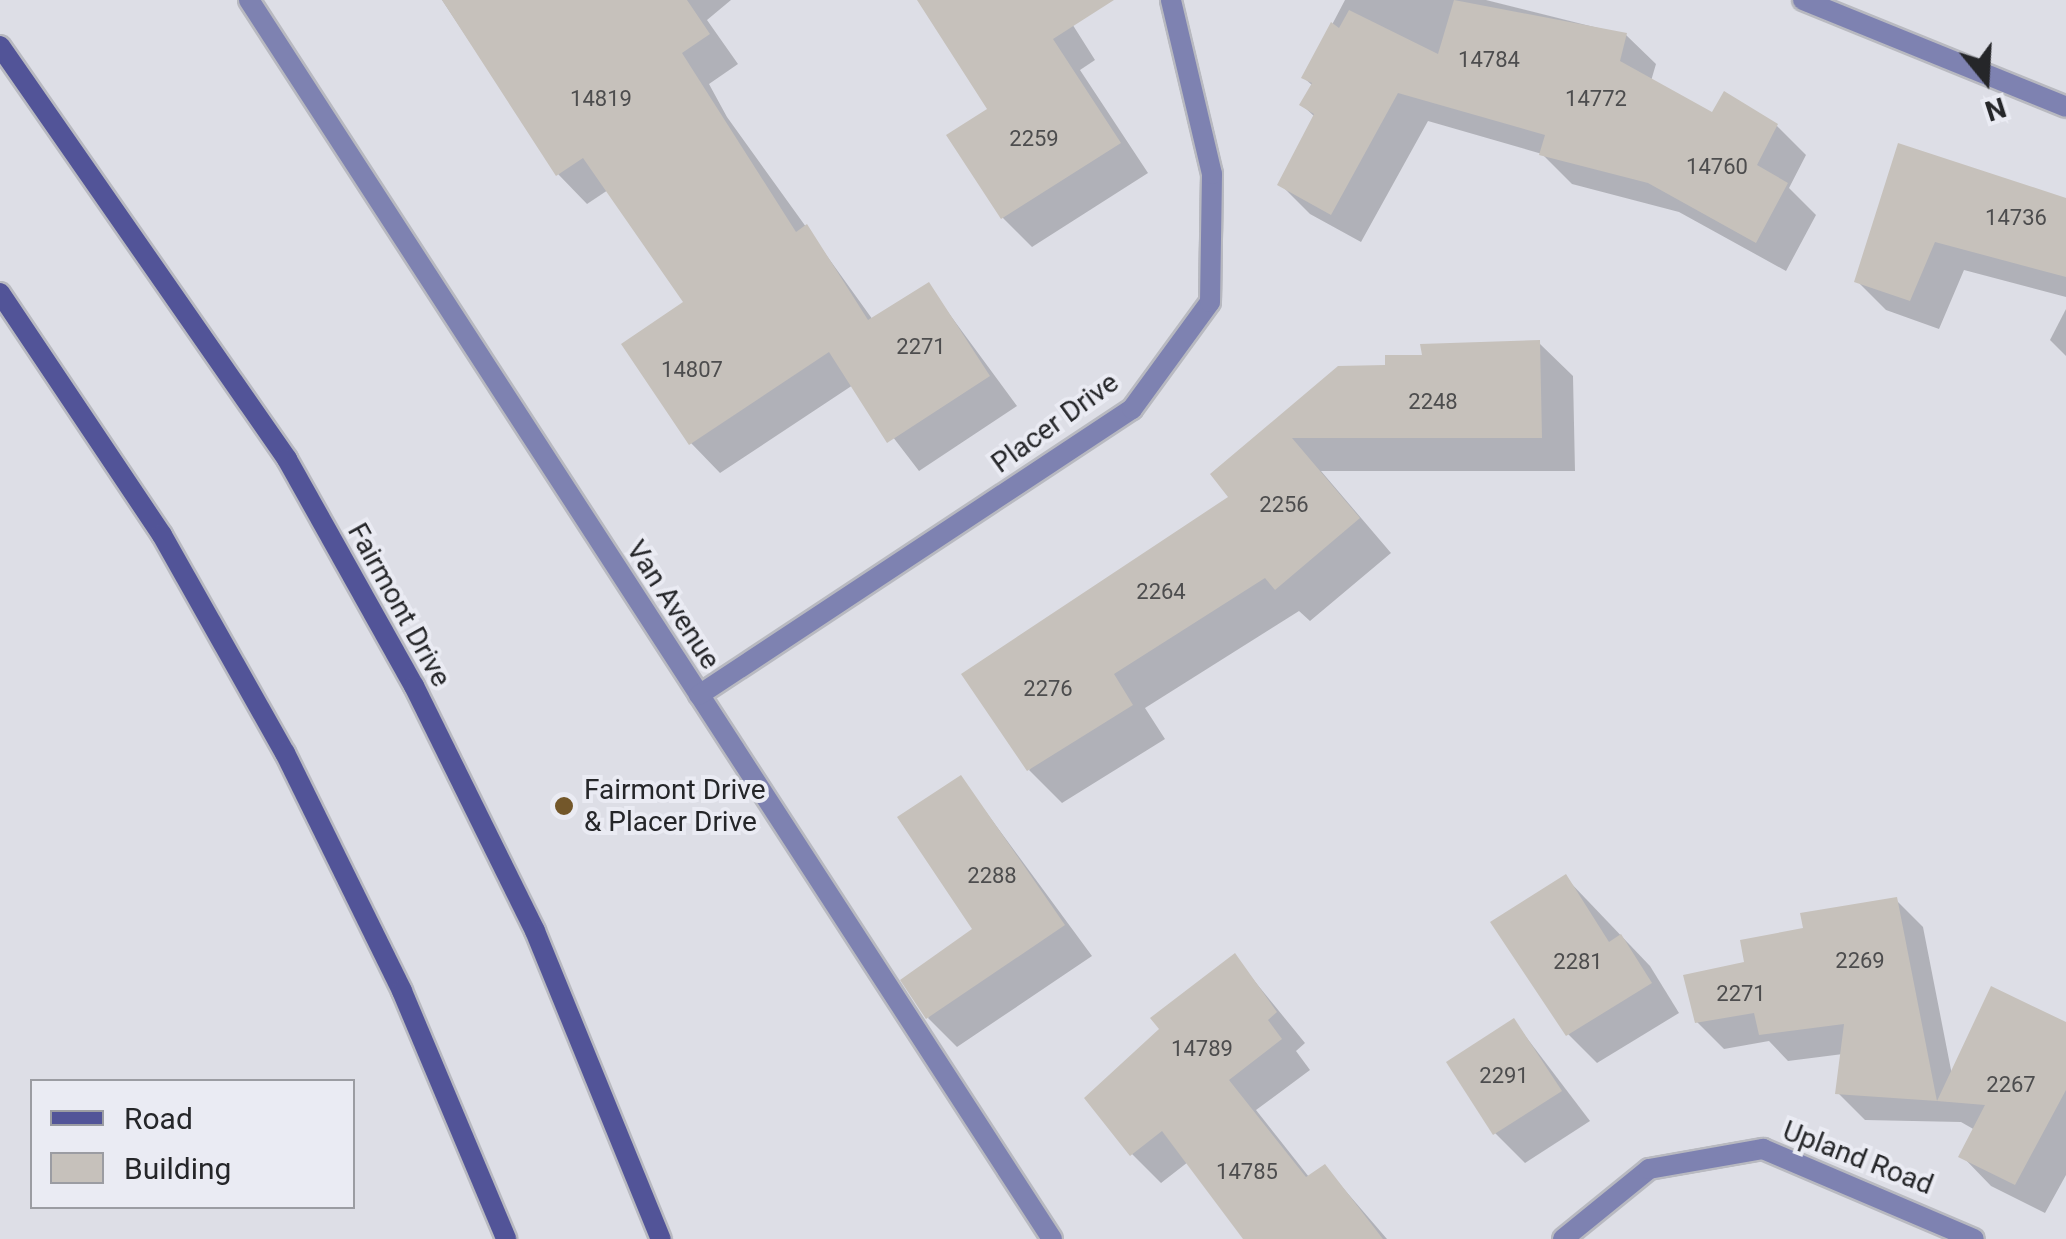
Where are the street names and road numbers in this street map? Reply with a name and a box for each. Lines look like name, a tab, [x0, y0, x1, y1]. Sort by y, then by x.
street label: Placer Drive	[985, 366, 1125, 480]
street label: Fairmont Drive	[340, 517, 458, 693]
street label: Van Avenue	[619, 534, 727, 676]
street label: Upland Road	[1778, 1114, 1938, 1202]

